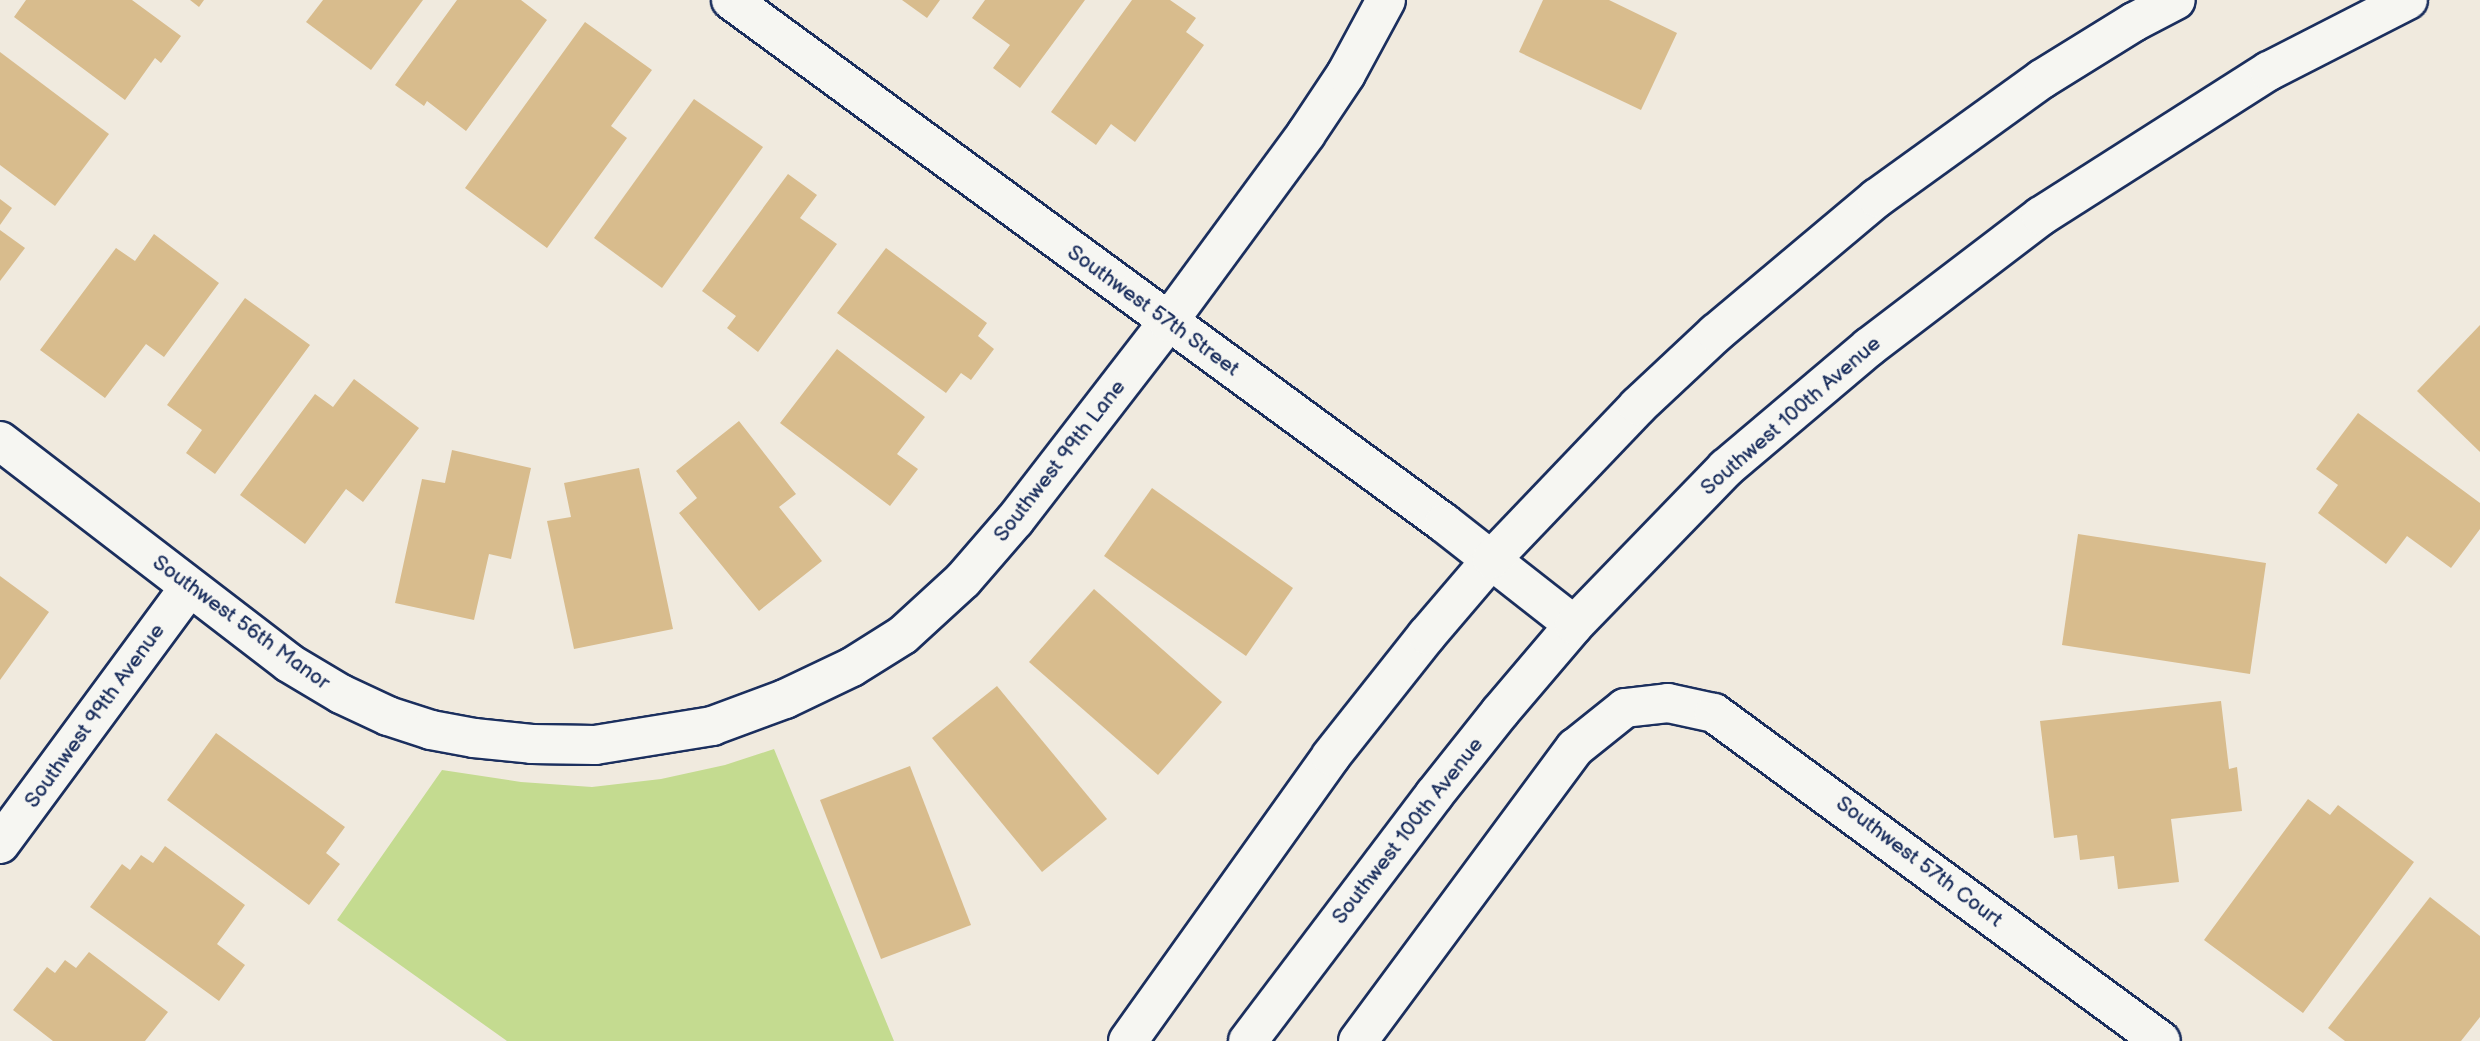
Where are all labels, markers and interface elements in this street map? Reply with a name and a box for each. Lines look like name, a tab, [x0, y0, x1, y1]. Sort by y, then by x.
street label: Southwest 57th Street	[1062, 240, 1244, 382]
street label: Southwest 100th Avenue	[1696, 331, 1886, 501]
street label: Southwest 99th Lane	[989, 375, 1131, 547]
street label: Southwest 56th Manor	[147, 550, 335, 696]
street label: Southwest 99th Avenue	[20, 619, 170, 813]
street label: Southwest 100th Avenue	[1327, 733, 1489, 929]
street label: Southwest 57th Court	[1831, 791, 2007, 933]

